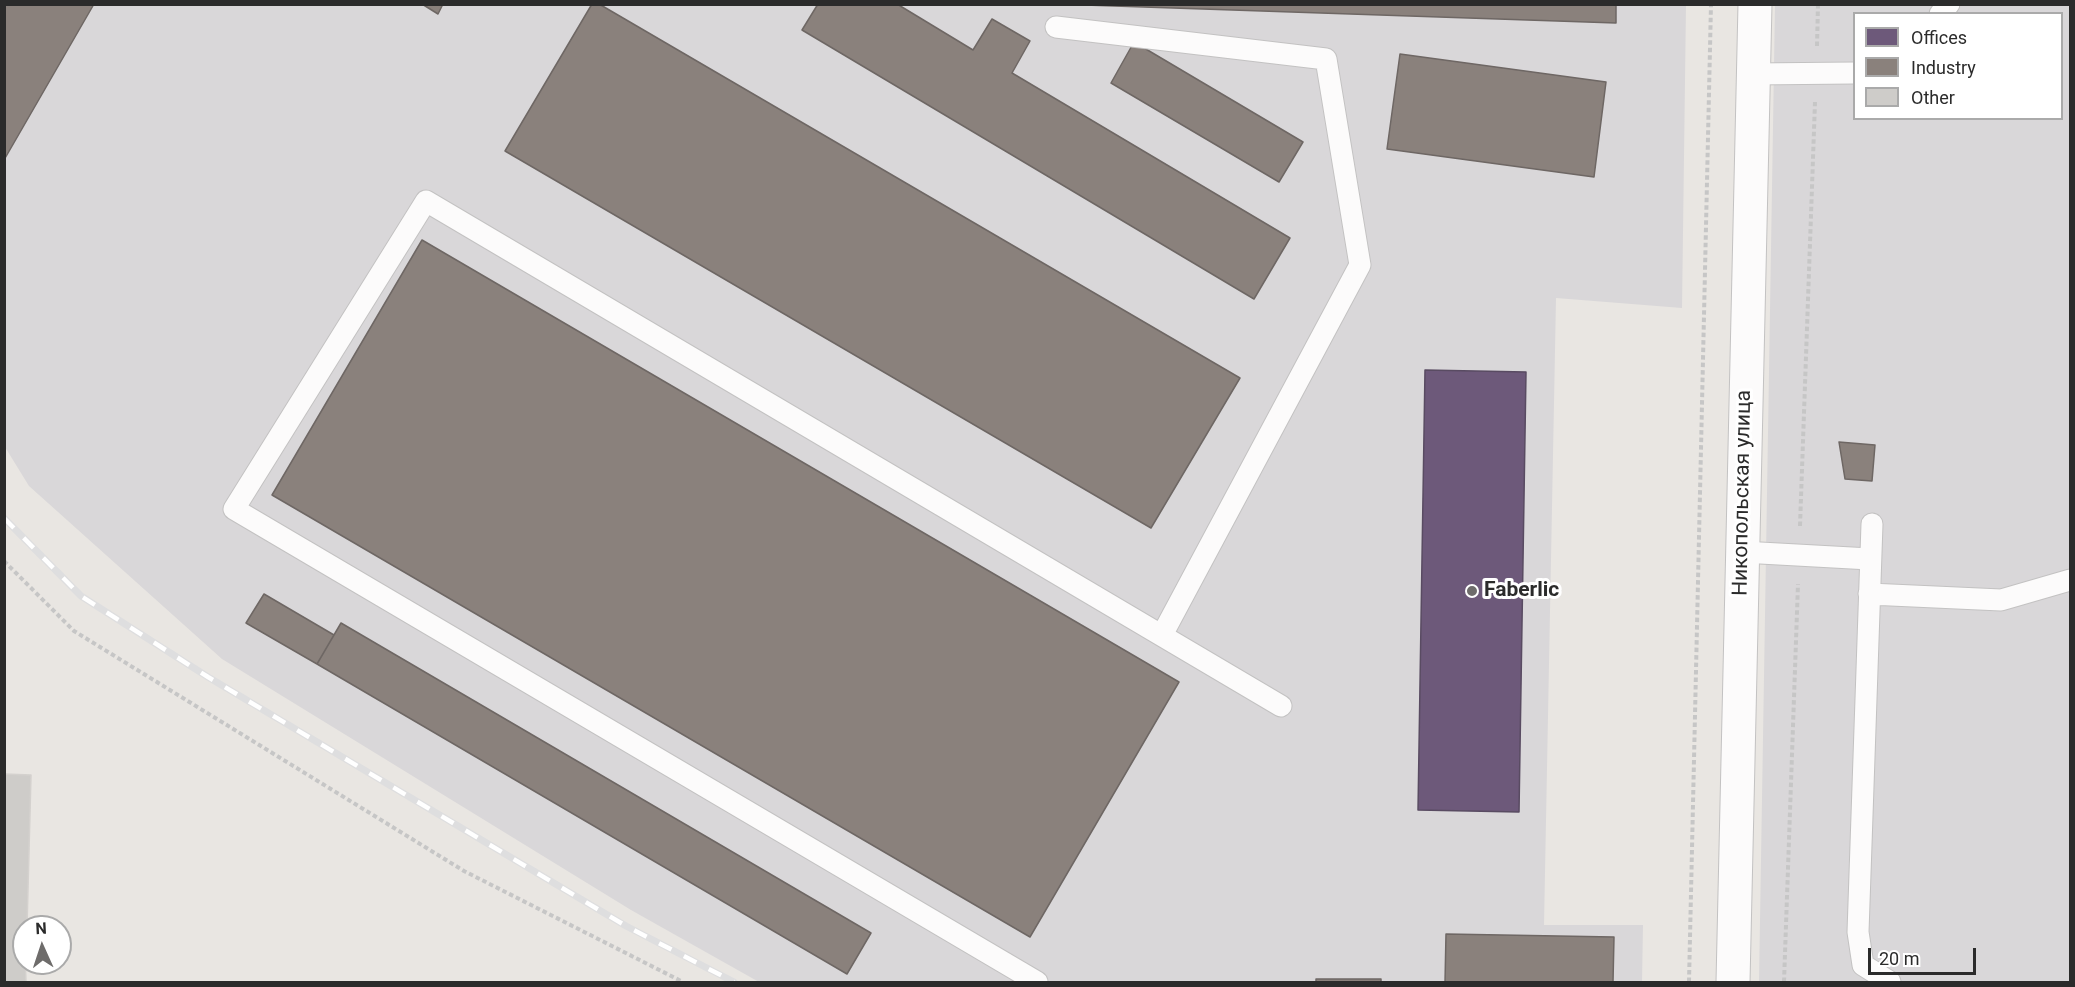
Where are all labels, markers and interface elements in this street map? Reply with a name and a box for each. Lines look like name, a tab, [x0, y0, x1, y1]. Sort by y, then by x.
legend	[1853, 12, 2063, 120]
text: Offices	[1911, 27, 1967, 48]
text: Industry	[1911, 57, 1976, 78]
text: Other	[1911, 87, 1955, 108]
street label: Никопольская улица	[1729, 390, 1757, 596]
place label: Faberlic	[1484, 578, 1559, 604]
marker: Faberlic	[1465, 584, 1479, 598]
north arrow	[12, 915, 72, 975]
text: N	[35, 919, 47, 938]
scale bar	[1871, 936, 1979, 974]
text: 20 m	[1879, 948, 1919, 969]

